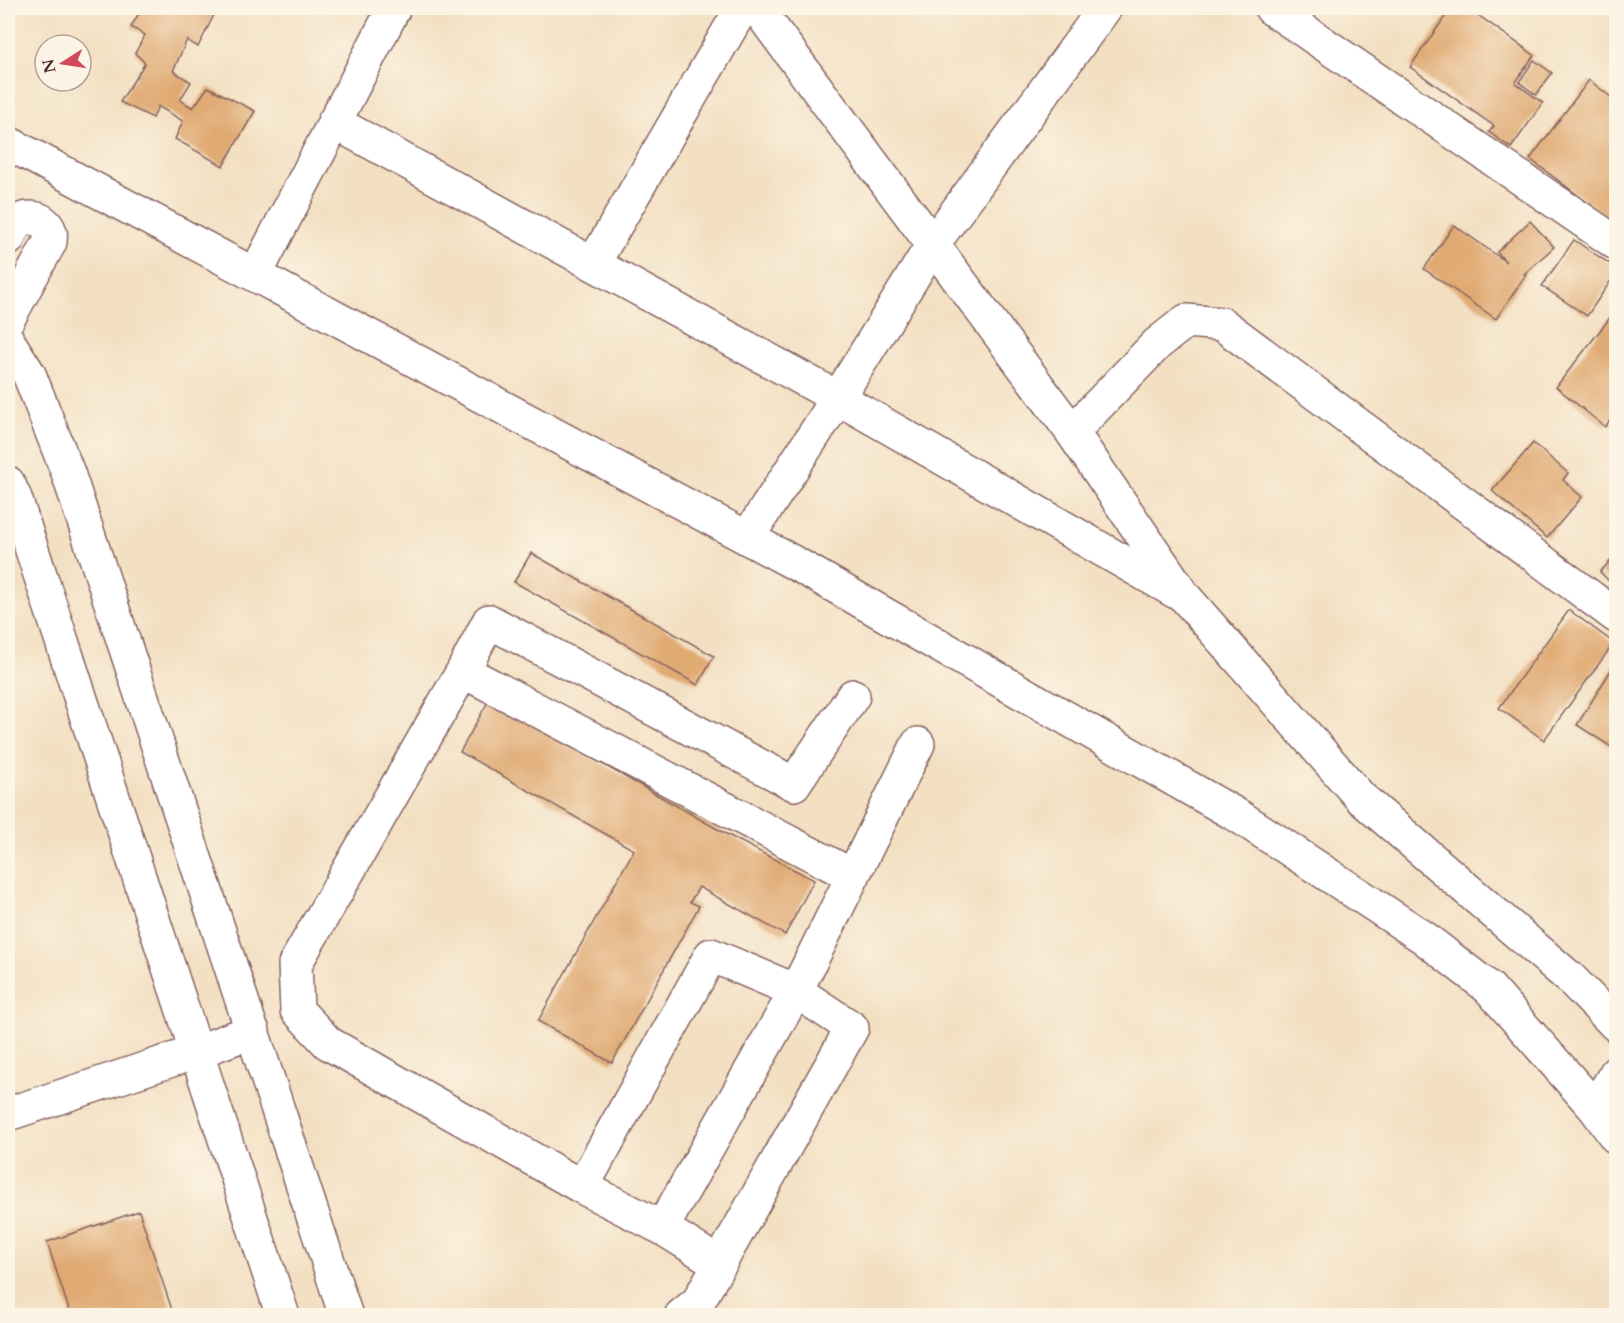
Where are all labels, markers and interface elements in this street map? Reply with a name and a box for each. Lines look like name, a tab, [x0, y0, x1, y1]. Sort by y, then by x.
north arrow	[33, 33, 93, 93]
text: N	[37, 57, 62, 75]

